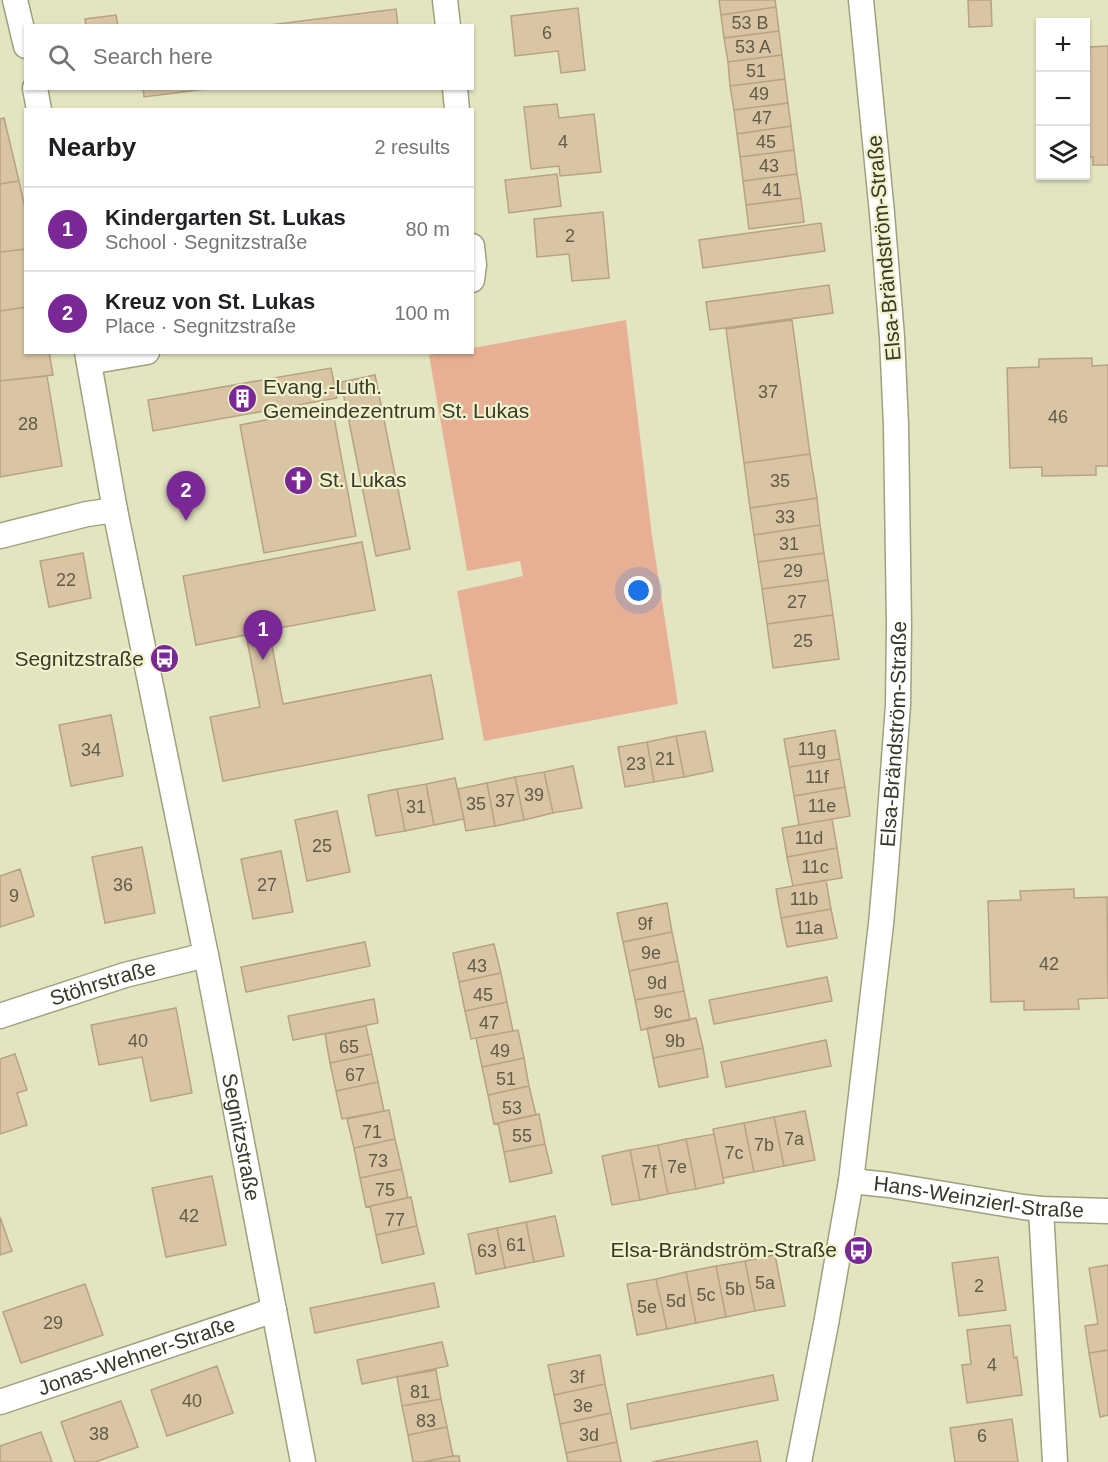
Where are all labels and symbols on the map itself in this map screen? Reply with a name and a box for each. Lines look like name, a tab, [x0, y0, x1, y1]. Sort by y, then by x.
house number: 53 B	[731, 13, 769, 33]
house number: 6	[542, 23, 552, 43]
house number: 53 A	[735, 37, 771, 57]
house number: 51	[746, 61, 766, 81]
house number: 49	[749, 84, 769, 104]
house number: 47	[752, 108, 772, 128]
house number: 4	[558, 132, 568, 152]
house number: 45	[756, 132, 776, 152]
street label: Elsa-Brändström-Straße	[862, 134, 905, 362]
house number: 43	[759, 156, 779, 176]
house number: 41	[762, 180, 782, 200]
house number: 2	[565, 226, 575, 246]
place label: Evang.-Luth. Gemeindezentrum St. Lukas	[263, 375, 529, 422]
house number: 37	[758, 382, 778, 402]
building icon: Evang.-Luth. Gemeindezentrum St. Lukas	[226, 383, 258, 415]
house number: 46	[1048, 407, 1068, 427]
house number: 28	[18, 414, 38, 434]
church icon: St. Lukas	[282, 464, 314, 496]
place label: St. Lukas	[319, 468, 407, 491]
house number: 35	[770, 471, 790, 491]
pin: 2	[166, 472, 206, 521]
house number: 33	[775, 507, 795, 527]
house number: 31	[779, 534, 799, 554]
house number: 29	[783, 561, 803, 581]
house number: 22	[56, 570, 76, 590]
your location	[624, 576, 653, 605]
house number: 27	[787, 592, 807, 612]
pin: 1	[244, 610, 282, 660]
street label: Elsa-Brändström-Straße	[876, 621, 910, 848]
house number: 25	[793, 631, 813, 651]
bus stop icon: Segnitzstraße	[149, 643, 181, 675]
place label: Segnitzstraße	[14, 647, 144, 670]
house number: 11g	[798, 739, 826, 759]
house number: 34	[81, 740, 101, 760]
house number: 21	[655, 749, 675, 769]
house number: 23	[626, 754, 646, 774]
house number: 11f	[805, 767, 830, 787]
house number: 39	[524, 785, 544, 805]
house number: 37	[495, 791, 515, 811]
house number: 35	[466, 794, 486, 814]
house number: 11e	[808, 796, 836, 816]
house number: 31	[406, 797, 426, 817]
house number: 11d	[795, 828, 823, 848]
house number: 25	[312, 836, 332, 856]
house number: 11c	[801, 857, 829, 877]
house number: 36	[113, 875, 133, 895]
house number: 27	[257, 875, 277, 895]
house number: 9	[9, 886, 19, 906]
house number: 11b	[790, 889, 818, 909]
house number: 9f	[637, 914, 654, 934]
house number: 11a	[795, 918, 824, 938]
house number: 9e	[641, 943, 661, 963]
house number: 42	[1039, 954, 1059, 974]
street label: Stöhrstraße	[47, 956, 158, 1010]
house number: 43	[467, 956, 487, 976]
house number: 9d	[647, 973, 667, 993]
house number: 45	[473, 985, 493, 1005]
house number: 9c	[653, 1002, 673, 1022]
house number: 47	[479, 1013, 499, 1033]
house number: 40	[128, 1031, 148, 1051]
house number: 9b	[665, 1031, 685, 1051]
house number: 65	[339, 1037, 359, 1057]
house number: 49	[490, 1041, 510, 1061]
house number: 67	[345, 1065, 365, 1085]
house number: 51	[496, 1069, 516, 1089]
street label: Segnitzstraße	[218, 1071, 265, 1203]
house number: 53	[502, 1098, 522, 1118]
house number: 71	[362, 1122, 382, 1142]
house number: 55	[512, 1126, 532, 1146]
house number: 7a	[784, 1129, 805, 1149]
house number: 7b	[754, 1135, 774, 1155]
house number: 7c	[724, 1143, 744, 1163]
house number: 73	[368, 1151, 388, 1171]
house number: 7e	[667, 1157, 687, 1177]
house number: 7f	[641, 1162, 658, 1182]
street label: Hans-Weinzierl-Straße	[873, 1171, 1084, 1221]
house number: 75	[375, 1180, 395, 1200]
house number: 42	[179, 1206, 199, 1226]
house number: 77	[385, 1210, 405, 1230]
bus stop icon: Elsa-Brändström-Straße	[842, 1234, 874, 1266]
house number: 61	[506, 1235, 526, 1255]
place label: Elsa-Brändström-Straße	[611, 1238, 837, 1261]
house number: 63	[477, 1241, 497, 1261]
house number: 5a	[755, 1273, 776, 1293]
house number: 2	[974, 1276, 984, 1296]
house number: 5b	[725, 1279, 745, 1299]
house number: 5c	[696, 1285, 716, 1305]
house number: 5d	[666, 1291, 686, 1311]
house number: 5e	[637, 1297, 657, 1317]
street label: Jonas-Wehner-Straße	[35, 1312, 238, 1399]
house number: 29	[43, 1313, 63, 1333]
house number: 4	[987, 1355, 997, 1375]
house number: 3f	[569, 1367, 586, 1387]
house number: 81	[410, 1382, 430, 1402]
house number: 40	[182, 1391, 202, 1411]
house number: 3e	[573, 1396, 593, 1416]
house number: 83	[416, 1411, 436, 1431]
house number: 38	[89, 1424, 109, 1444]
house number: 3d	[579, 1425, 599, 1445]
house number: 6	[977, 1426, 987, 1446]

